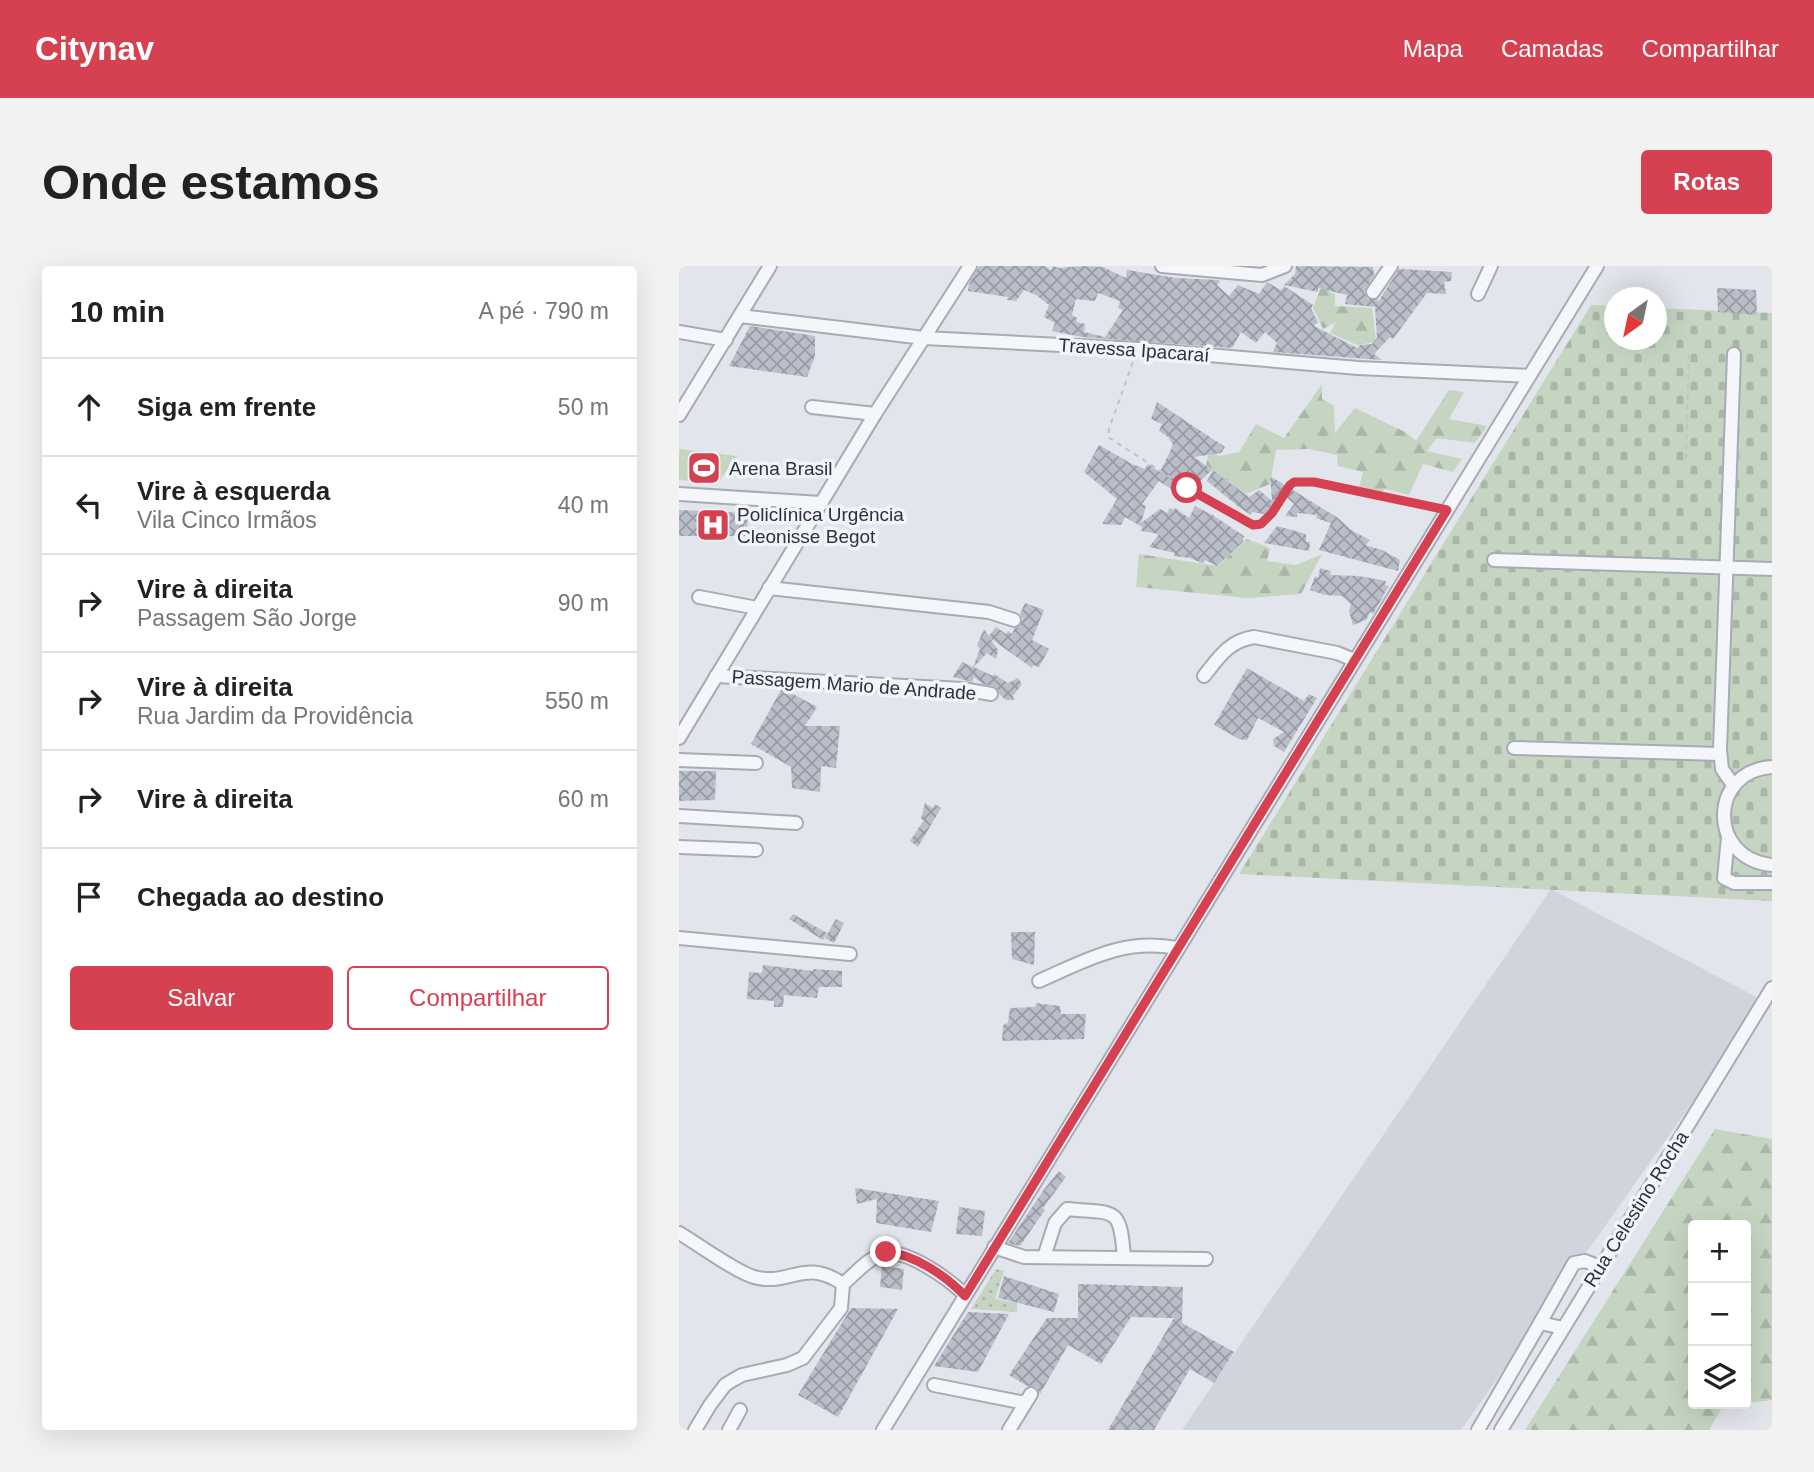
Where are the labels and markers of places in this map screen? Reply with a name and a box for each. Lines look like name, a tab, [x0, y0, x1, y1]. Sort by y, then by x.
sports icon: Arena Brasil	[685, 449, 723, 487]
place label: Arena Brasil	[729, 458, 833, 479]
place label: Policlínica Urgência Cleonisse Begot	[737, 504, 904, 547]
hospital icon: Policlínica Urgência Cleonisse Begot	[694, 506, 732, 544]

